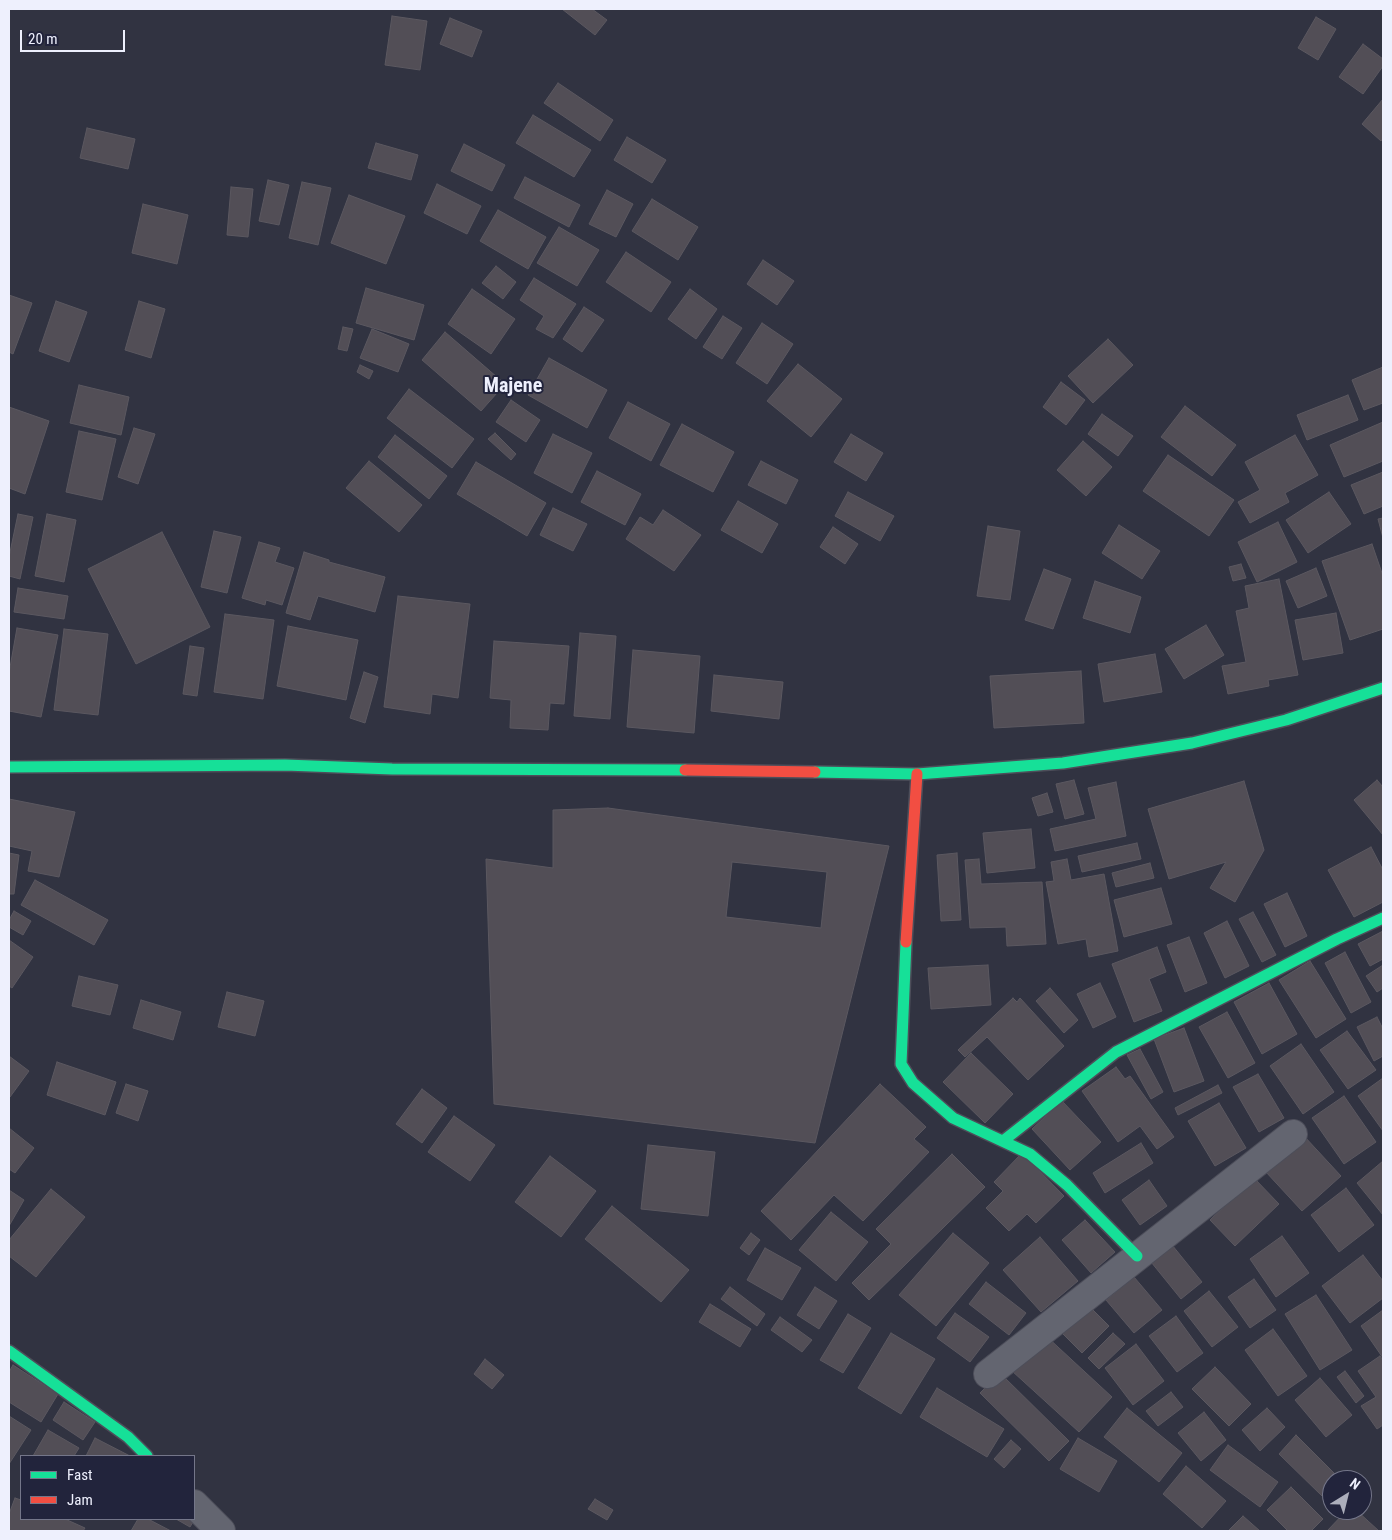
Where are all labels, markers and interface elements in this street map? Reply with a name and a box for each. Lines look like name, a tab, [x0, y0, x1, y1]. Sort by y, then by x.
scale bar	[22, 20, 128, 52]
text: 20 m	[28, 30, 58, 48]
district label: Majene	[484, 375, 542, 399]
legend	[20, 1455, 195, 1520]
text: Fast	[67, 1466, 92, 1484]
north arrow	[1322, 1470, 1372, 1520]
text: N	[1347, 1475, 1363, 1493]
text: Jam	[67, 1491, 93, 1509]

